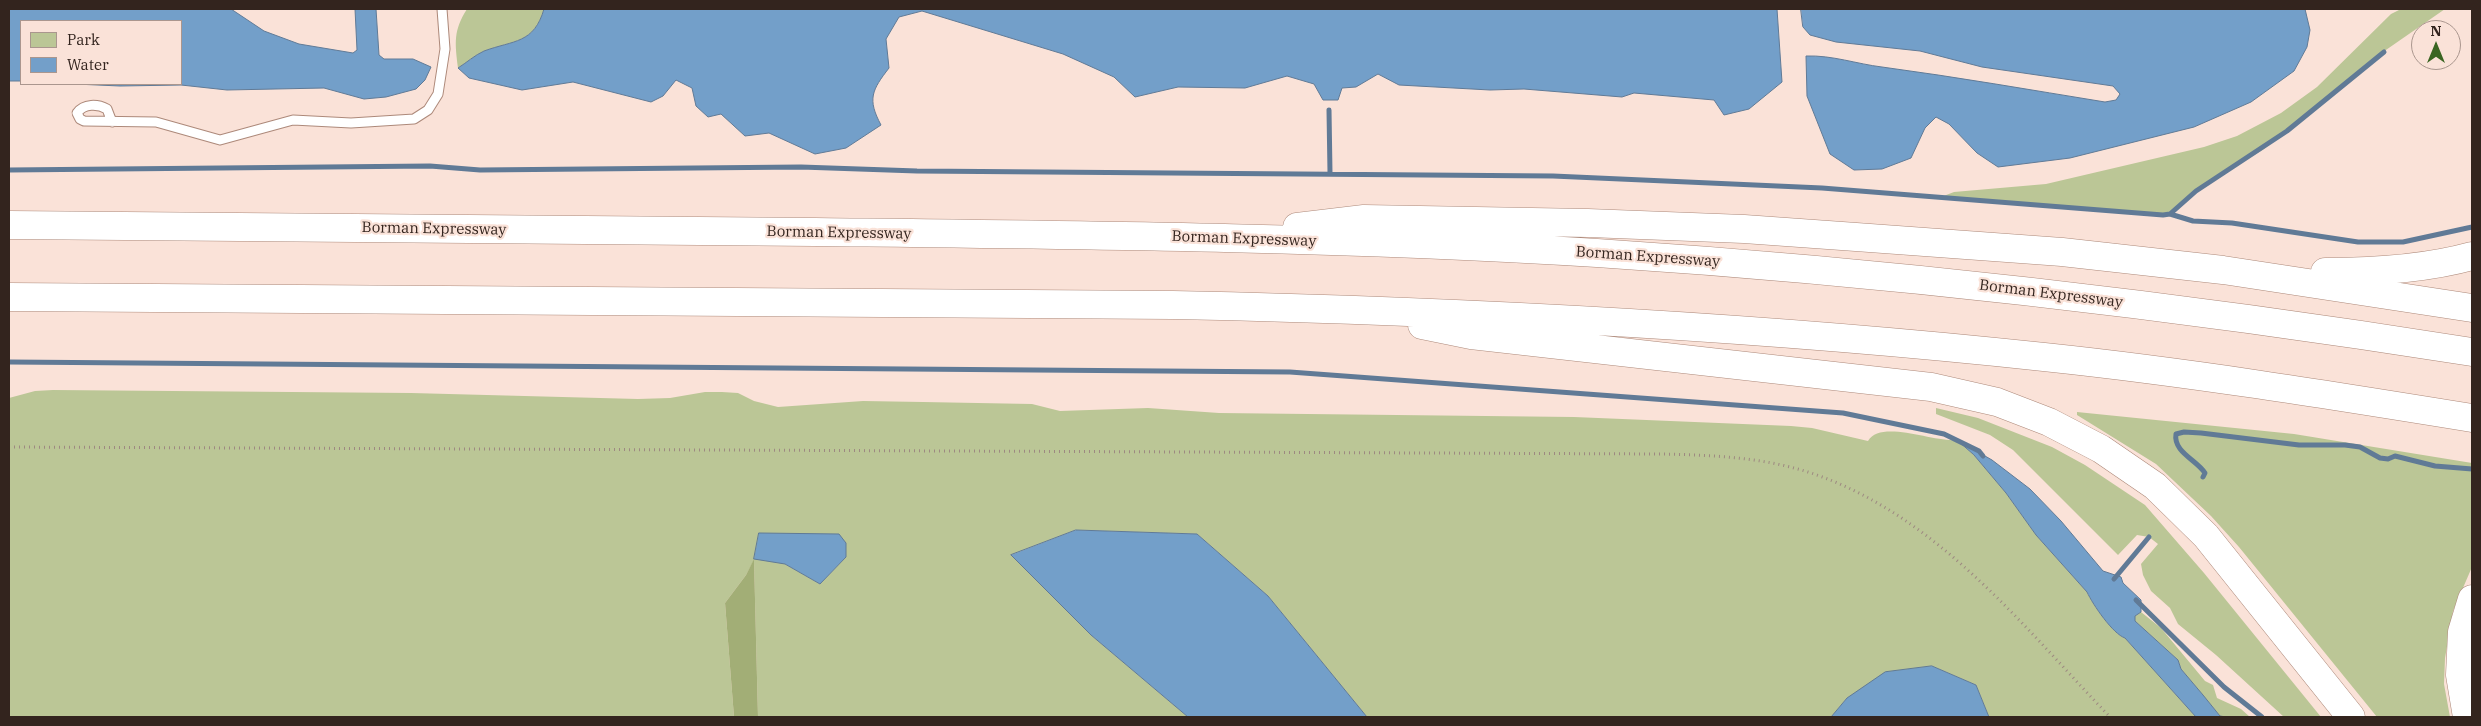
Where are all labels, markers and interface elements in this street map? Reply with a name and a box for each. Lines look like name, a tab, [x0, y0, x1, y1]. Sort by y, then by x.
legend	[20, 20, 182, 85]
north arrow	[2411, 20, 2461, 70]
text: N	[2430, 22, 2442, 40]
text: Park	[67, 30, 100, 49]
text: Water	[67, 55, 109, 74]
street label: Borman Expressway	[362, 219, 506, 239]
street label: Borman Expressway	[767, 223, 911, 243]
street label: Borman Expressway	[1171, 227, 1317, 251]
street label: Borman Expressway	[1575, 243, 1721, 271]
street label: Borman Expressway	[1978, 276, 2124, 312]

